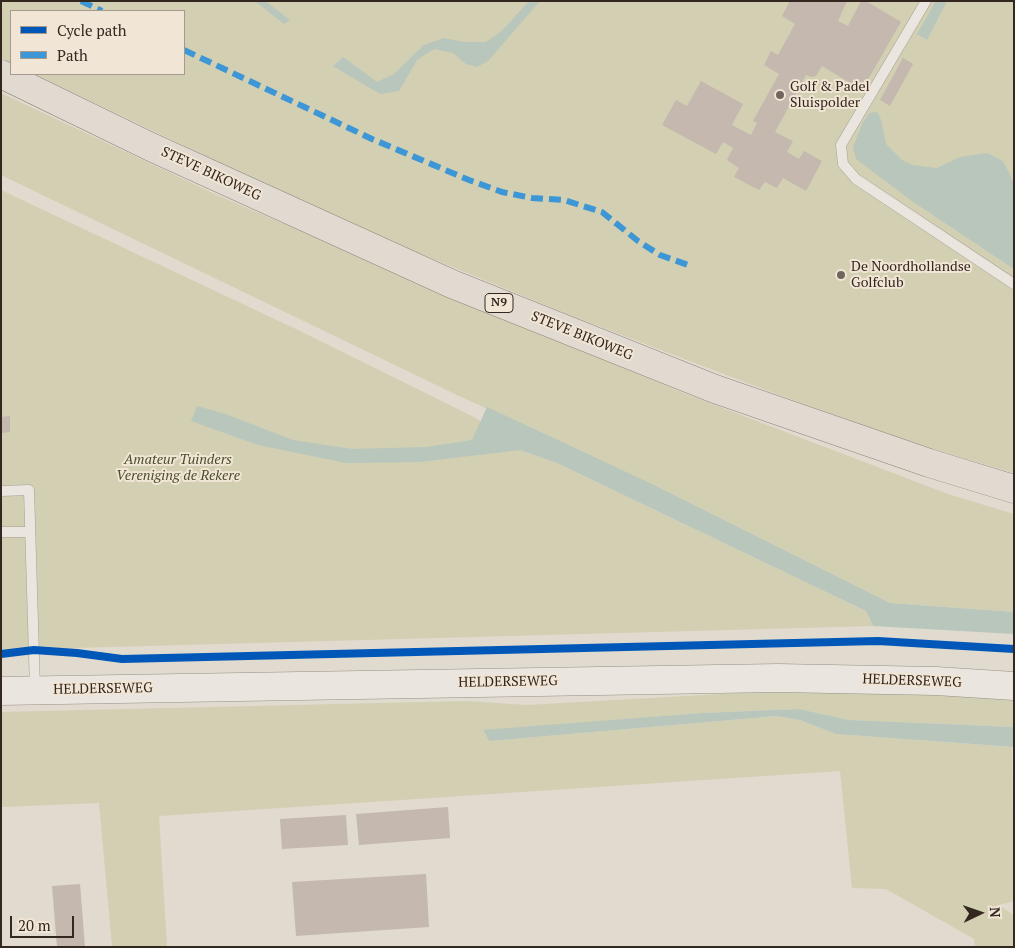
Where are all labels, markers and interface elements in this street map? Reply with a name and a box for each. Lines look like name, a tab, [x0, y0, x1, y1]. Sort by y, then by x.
legend	[10, 10, 185, 75]
text: Cycle path	[57, 20, 127, 40]
text: Path	[57, 45, 88, 65]
place label: Golf & Padel Sluispolder	[790, 79, 870, 111]
marker: Golf & Padel Sluispolder	[774, 89, 786, 101]
street label: STEVE BIKOWEG	[158, 143, 264, 205]
place label: De Noordhollandse Golfclub	[851, 259, 971, 292]
marker: De Noordhollandse Golfclub	[835, 269, 847, 281]
road number: N9	[485, 294, 513, 312]
street label: STEVE BIKOWEG	[529, 308, 635, 364]
park label: Amateur Tuinders Vereniging de Rekere	[116, 452, 240, 484]
street label: HELDERSEWEG	[862, 671, 962, 691]
street label: HELDERSEWEG	[458, 673, 558, 691]
street label: HELDERSEWEG	[53, 680, 153, 698]
north arrow	[955, 888, 1005, 938]
scale bar	[12, 906, 76, 938]
text: N	[986, 906, 1005, 918]
text: 20 m	[18, 915, 51, 935]

